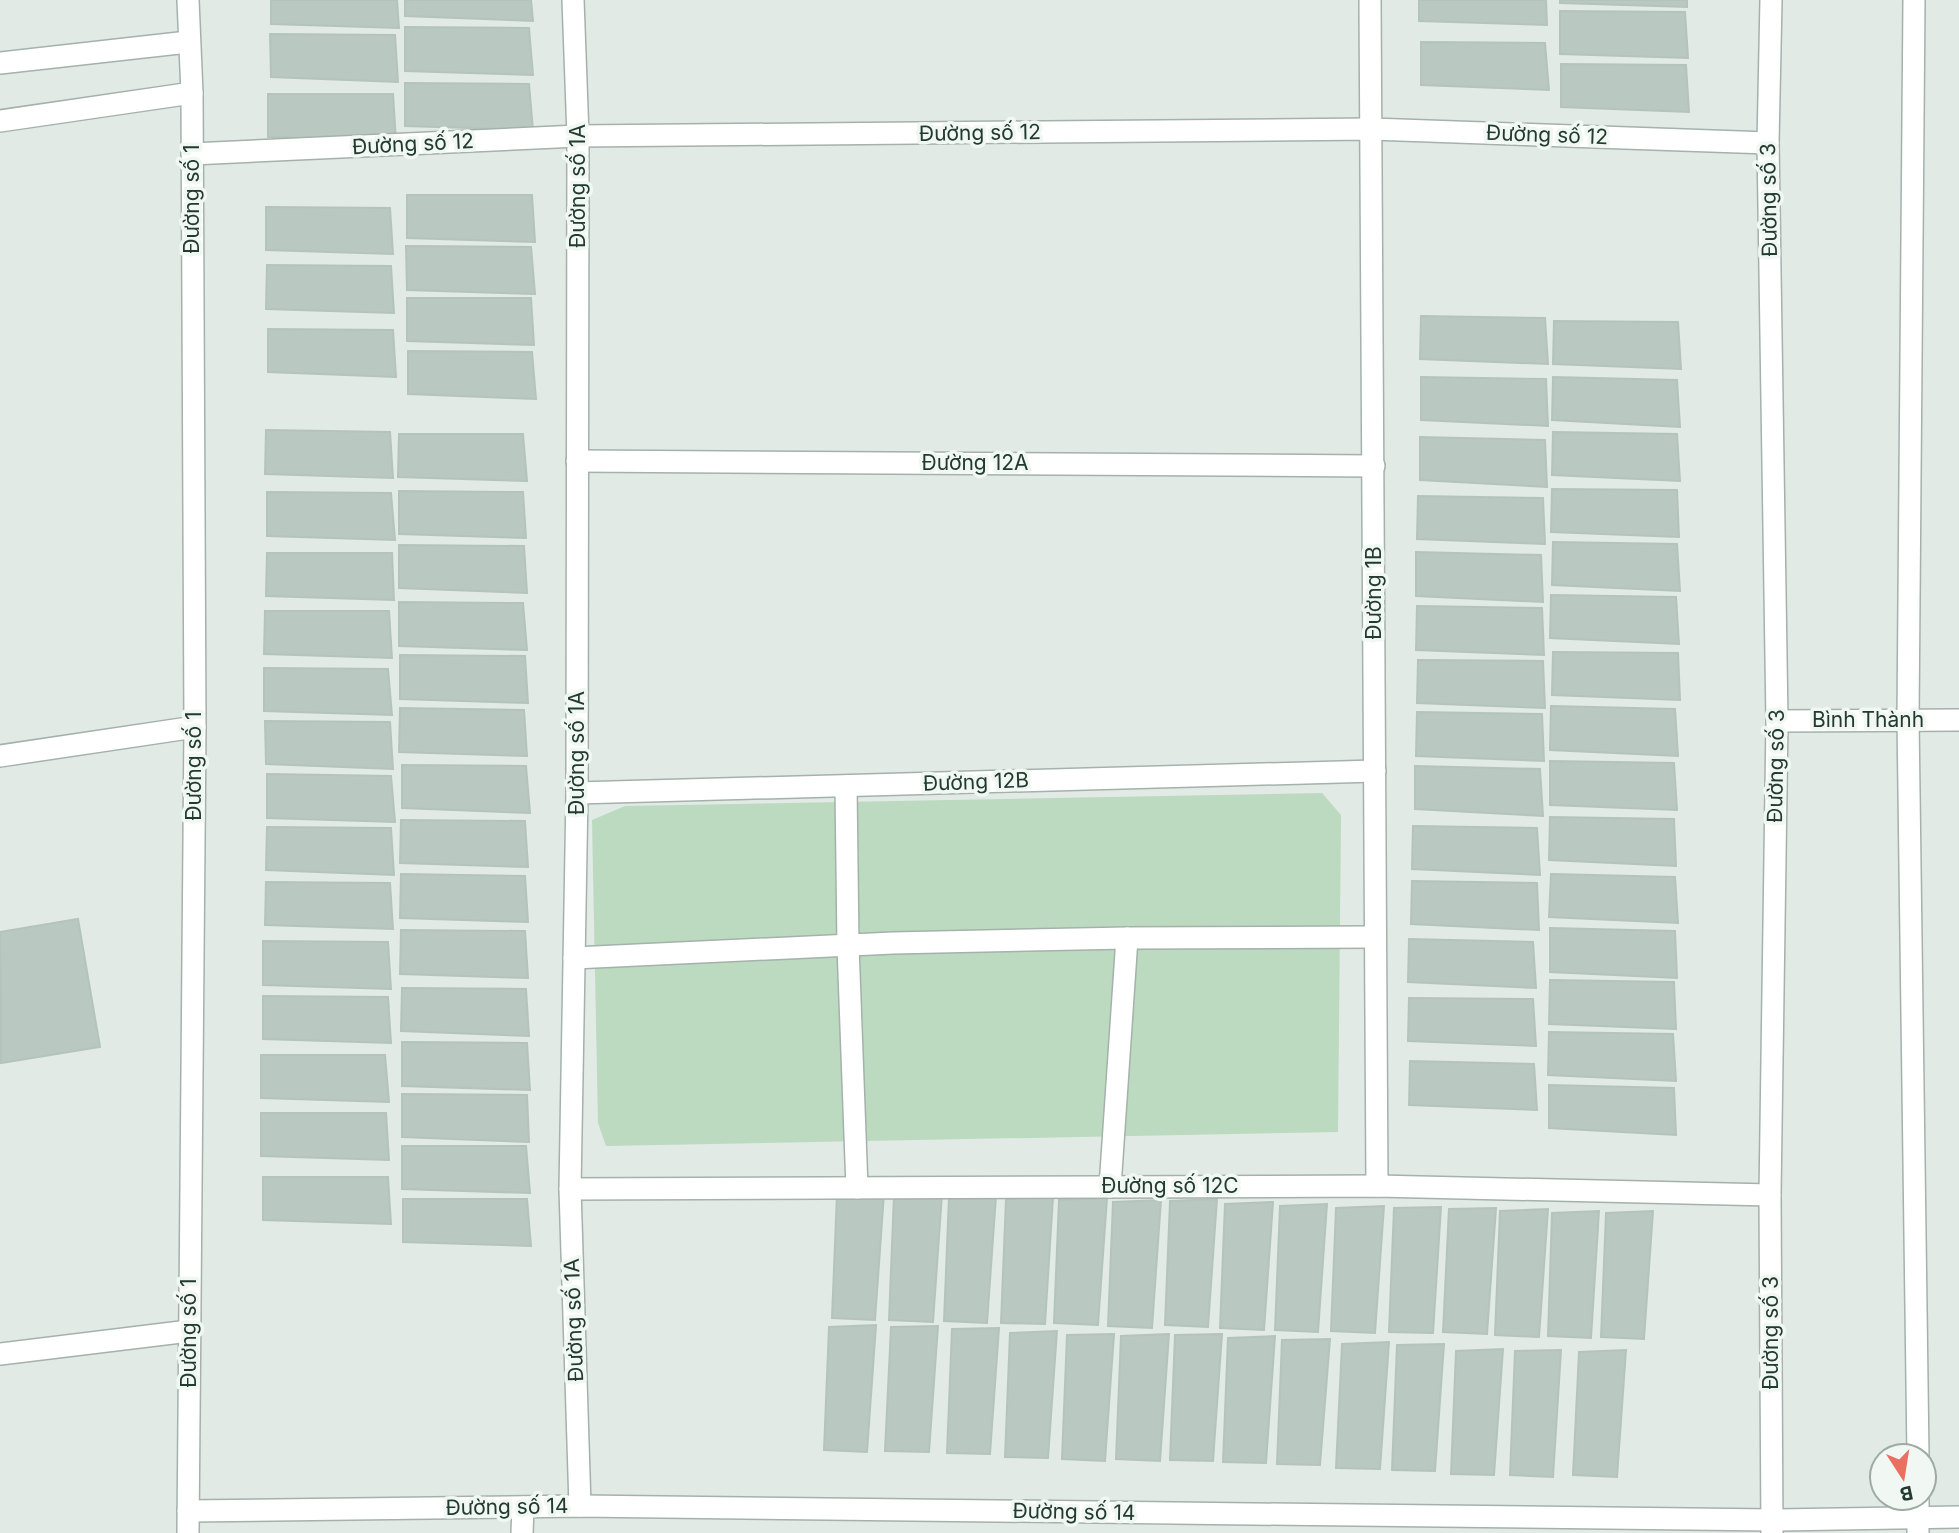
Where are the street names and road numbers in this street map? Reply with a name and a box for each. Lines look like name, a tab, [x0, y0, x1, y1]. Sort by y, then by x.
street label: Đường số 12	[919, 119, 1041, 146]
street label: Đường số 12	[1486, 120, 1608, 149]
street label: Đường số 1A	[565, 124, 590, 248]
street label: Đường số 12	[351, 128, 475, 159]
street label: Đường số 3	[1755, 143, 1782, 257]
street label: Đường số 1	[179, 144, 204, 254]
street label: Đường 12A	[921, 450, 1029, 475]
street label: Đường 1B	[1361, 546, 1386, 640]
street label: Đường số 1A	[564, 691, 589, 815]
street label: Bình Thành	[1812, 707, 1924, 732]
street label: Đường số 3	[1762, 709, 1789, 823]
street label: Đường số 1	[181, 711, 206, 821]
street label: Đường 12B	[922, 767, 1030, 796]
street label: Đường số 12C	[1101, 1173, 1239, 1198]
street label: Đường số 1A	[559, 1258, 588, 1382]
street label: Đường số 3	[1758, 1276, 1783, 1390]
street label: Đường số 1	[176, 1278, 201, 1388]
street label: Đường số 14	[445, 1493, 569, 1520]
street label: Đường số 14	[1012, 1498, 1136, 1525]

